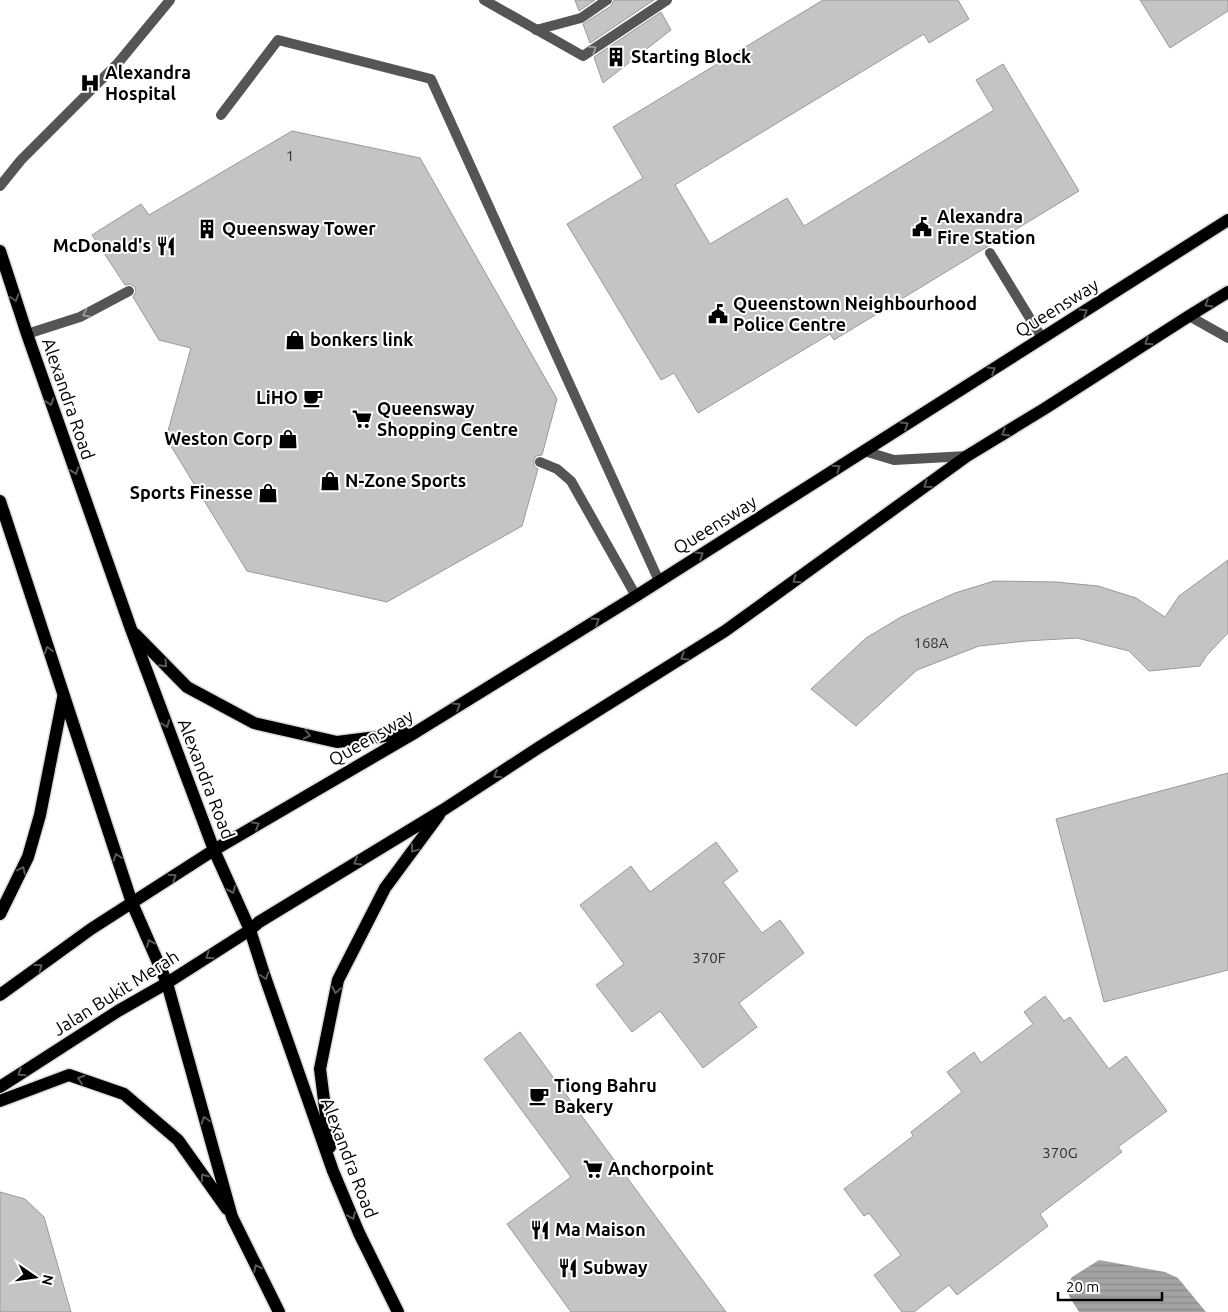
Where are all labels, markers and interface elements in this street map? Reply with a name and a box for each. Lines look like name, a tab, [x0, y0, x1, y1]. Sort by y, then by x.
one-way arrow	[587, 46, 597, 55]
building icon: Starting Block	[605, 46, 627, 68]
place label: Starting Block	[631, 46, 751, 66]
place label: Alexandra Hospital	[105, 62, 191, 103]
hospital icon: Alexandra Hospital	[79, 72, 101, 94]
house number: 1	[286, 147, 294, 164]
place label: Alexandra Fire Station	[937, 206, 1036, 247]
public building icon: Alexandra Fire Station	[911, 216, 933, 238]
building icon: Queensway Tower	[196, 218, 218, 240]
place label: Queensway Tower	[222, 218, 376, 238]
place label: McDonald's	[53, 235, 151, 255]
restaurant icon: McDonald's	[155, 235, 177, 257]
street label: Queensway	[1011, 274, 1102, 341]
one-way arrow	[9, 293, 19, 301]
place label: Queenstown Neighbourhood Police Centre	[733, 293, 977, 334]
one-way arrow	[1205, 298, 1214, 308]
public building icon: Queenstown Neighbourhood Police Centre	[707, 303, 729, 325]
one-way arrow	[82, 307, 91, 318]
one-way arrow	[1078, 308, 1087, 318]
shop icon: bonkers link	[284, 329, 306, 351]
place label: bonkers link	[310, 329, 413, 349]
street label: Alexandra Road	[39, 335, 99, 462]
one-way arrow	[1144, 336, 1153, 345]
one-way arrow	[986, 367, 995, 376]
place label: LiHO	[256, 387, 298, 407]
cafe icon: LiHO	[302, 387, 324, 409]
one-way arrow	[45, 397, 55, 406]
place label: Queensway Shopping Centre	[377, 398, 518, 439]
supermarket icon: Queensway Shopping Centre	[351, 408, 373, 430]
one-way arrow	[899, 422, 909, 431]
one-way arrow	[1002, 427, 1011, 436]
place label: Weston Corp	[164, 428, 273, 448]
shop icon: Weston Corp	[277, 428, 299, 450]
one-way arrow	[832, 465, 841, 474]
one-way arrow	[69, 466, 79, 475]
shop icon: N-Zone Sports	[319, 470, 341, 492]
place label: N-Zone Sports	[345, 470, 466, 490]
one-way arrow	[924, 479, 933, 488]
place label: Sports Finesse	[130, 482, 253, 502]
shop icon: Sports Finesse	[257, 482, 279, 504]
street label: Queensway	[669, 491, 760, 558]
one-way arrow	[695, 552, 704, 562]
one-way arrow	[792, 574, 802, 583]
one-way arrow	[590, 617, 599, 627]
house number: 168A	[913, 634, 949, 651]
one-way arrow	[44, 646, 54, 654]
one-way arrow	[681, 651, 690, 660]
one-way arrow	[159, 658, 168, 667]
one-way arrow	[452, 703, 461, 713]
street label: Queensway	[325, 705, 417, 770]
street label: Alexandra Road	[175, 716, 239, 842]
one-way arrow	[160, 719, 170, 727]
one-way arrow	[302, 729, 311, 740]
one-way arrow	[494, 768, 503, 778]
one-way arrow	[250, 822, 259, 832]
one-way arrow	[411, 843, 420, 853]
one-way arrow	[113, 853, 123, 862]
one-way arrow	[353, 856, 362, 866]
one-way arrow	[15, 867, 25, 876]
one-way arrow	[168, 873, 177, 883]
one-way arrow	[226, 885, 236, 894]
one-way arrow	[145, 939, 156, 948]
street label: Jalan Bukit Merah	[49, 945, 182, 1039]
house number: 370F	[692, 949, 726, 966]
one-way arrow	[205, 950, 215, 959]
one-way arrow	[33, 964, 42, 972]
one-way arrow	[259, 971, 269, 980]
one-way arrow	[331, 986, 342, 995]
one-way arrow	[18, 1067, 27, 1076]
one-way arrow	[77, 1075, 86, 1085]
place label: Tiong Bahru Bakery	[554, 1075, 657, 1116]
cafe icon: Tiong Bahru Bakery	[528, 1085, 550, 1107]
street label: Alexandra Road	[318, 1095, 382, 1221]
one-way arrow	[200, 1115, 211, 1124]
house number: 370G	[1042, 1144, 1078, 1161]
supermarket icon: Anchorpoint	[582, 1158, 604, 1180]
place label: Anchorpoint	[608, 1158, 714, 1178]
one-way arrow	[201, 1174, 210, 1183]
one-way arrow	[345, 1211, 356, 1220]
restaurant icon: Ma Maison	[529, 1219, 551, 1241]
place label: Ma Maison	[555, 1219, 646, 1239]
north arrow	[10, 1252, 60, 1302]
restaurant icon: Subway	[557, 1257, 579, 1279]
place label: Subway	[583, 1257, 648, 1277]
one-way arrow	[253, 1264, 263, 1273]
scale bar	[1058, 1270, 1162, 1302]
text: N	[39, 1273, 57, 1287]
text: 20 m	[1066, 1278, 1099, 1295]

